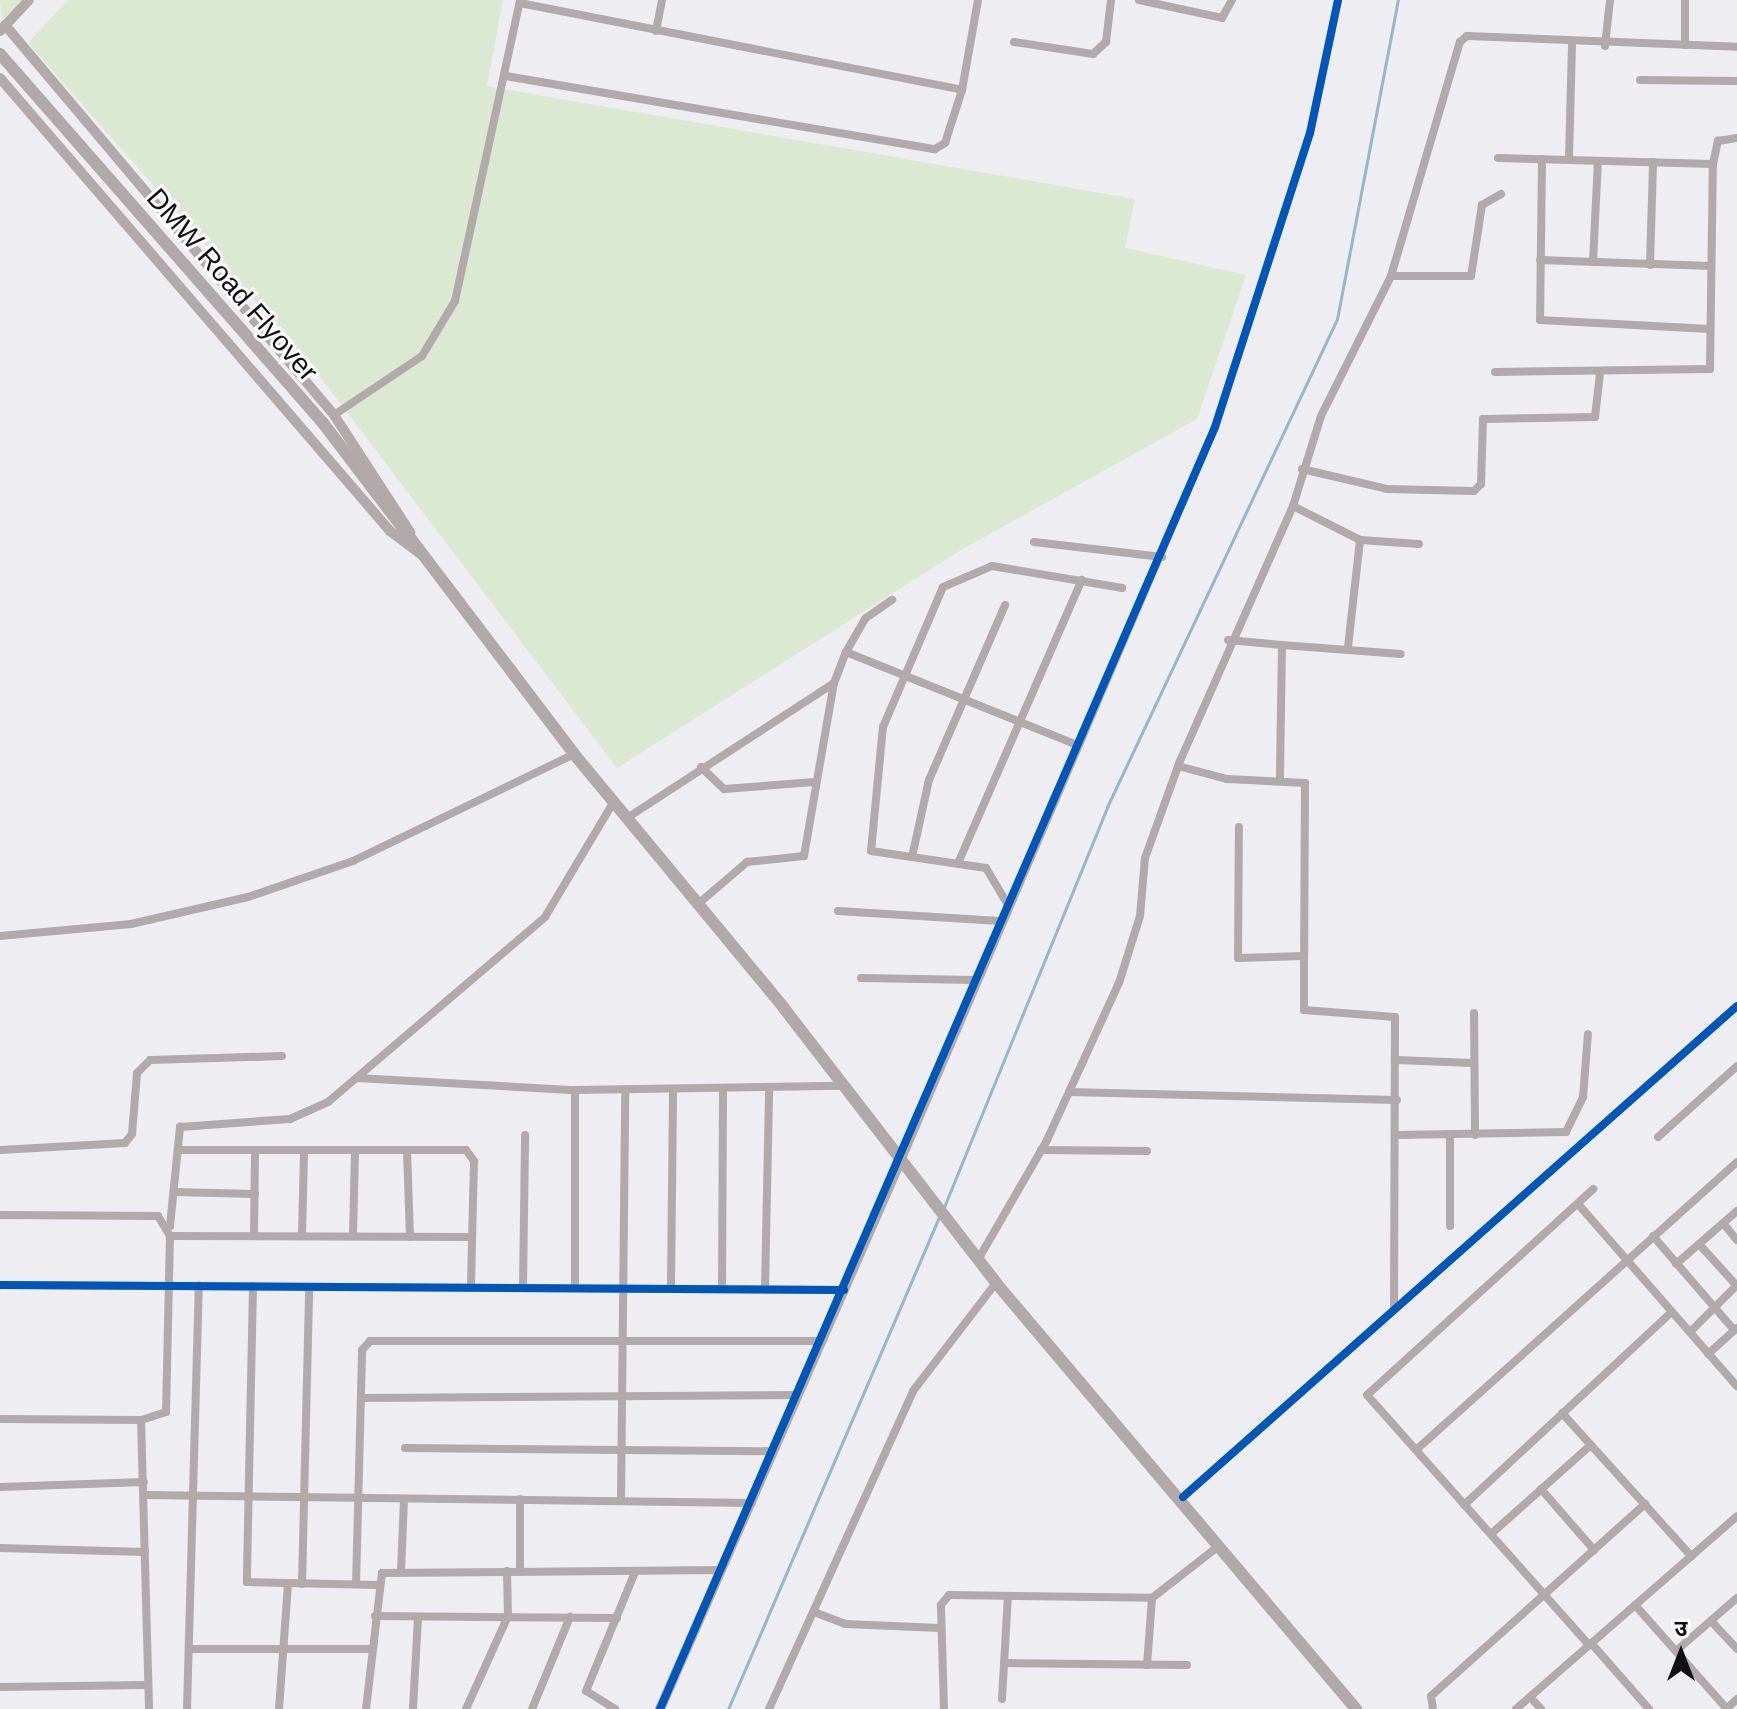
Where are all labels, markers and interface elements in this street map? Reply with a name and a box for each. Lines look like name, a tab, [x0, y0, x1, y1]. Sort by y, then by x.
street label: DMW Road Flyover	[139, 182, 325, 388]
north arrow	[1641, 1613, 1721, 1693]
text: उ	[1675, 1616, 1687, 1641]

